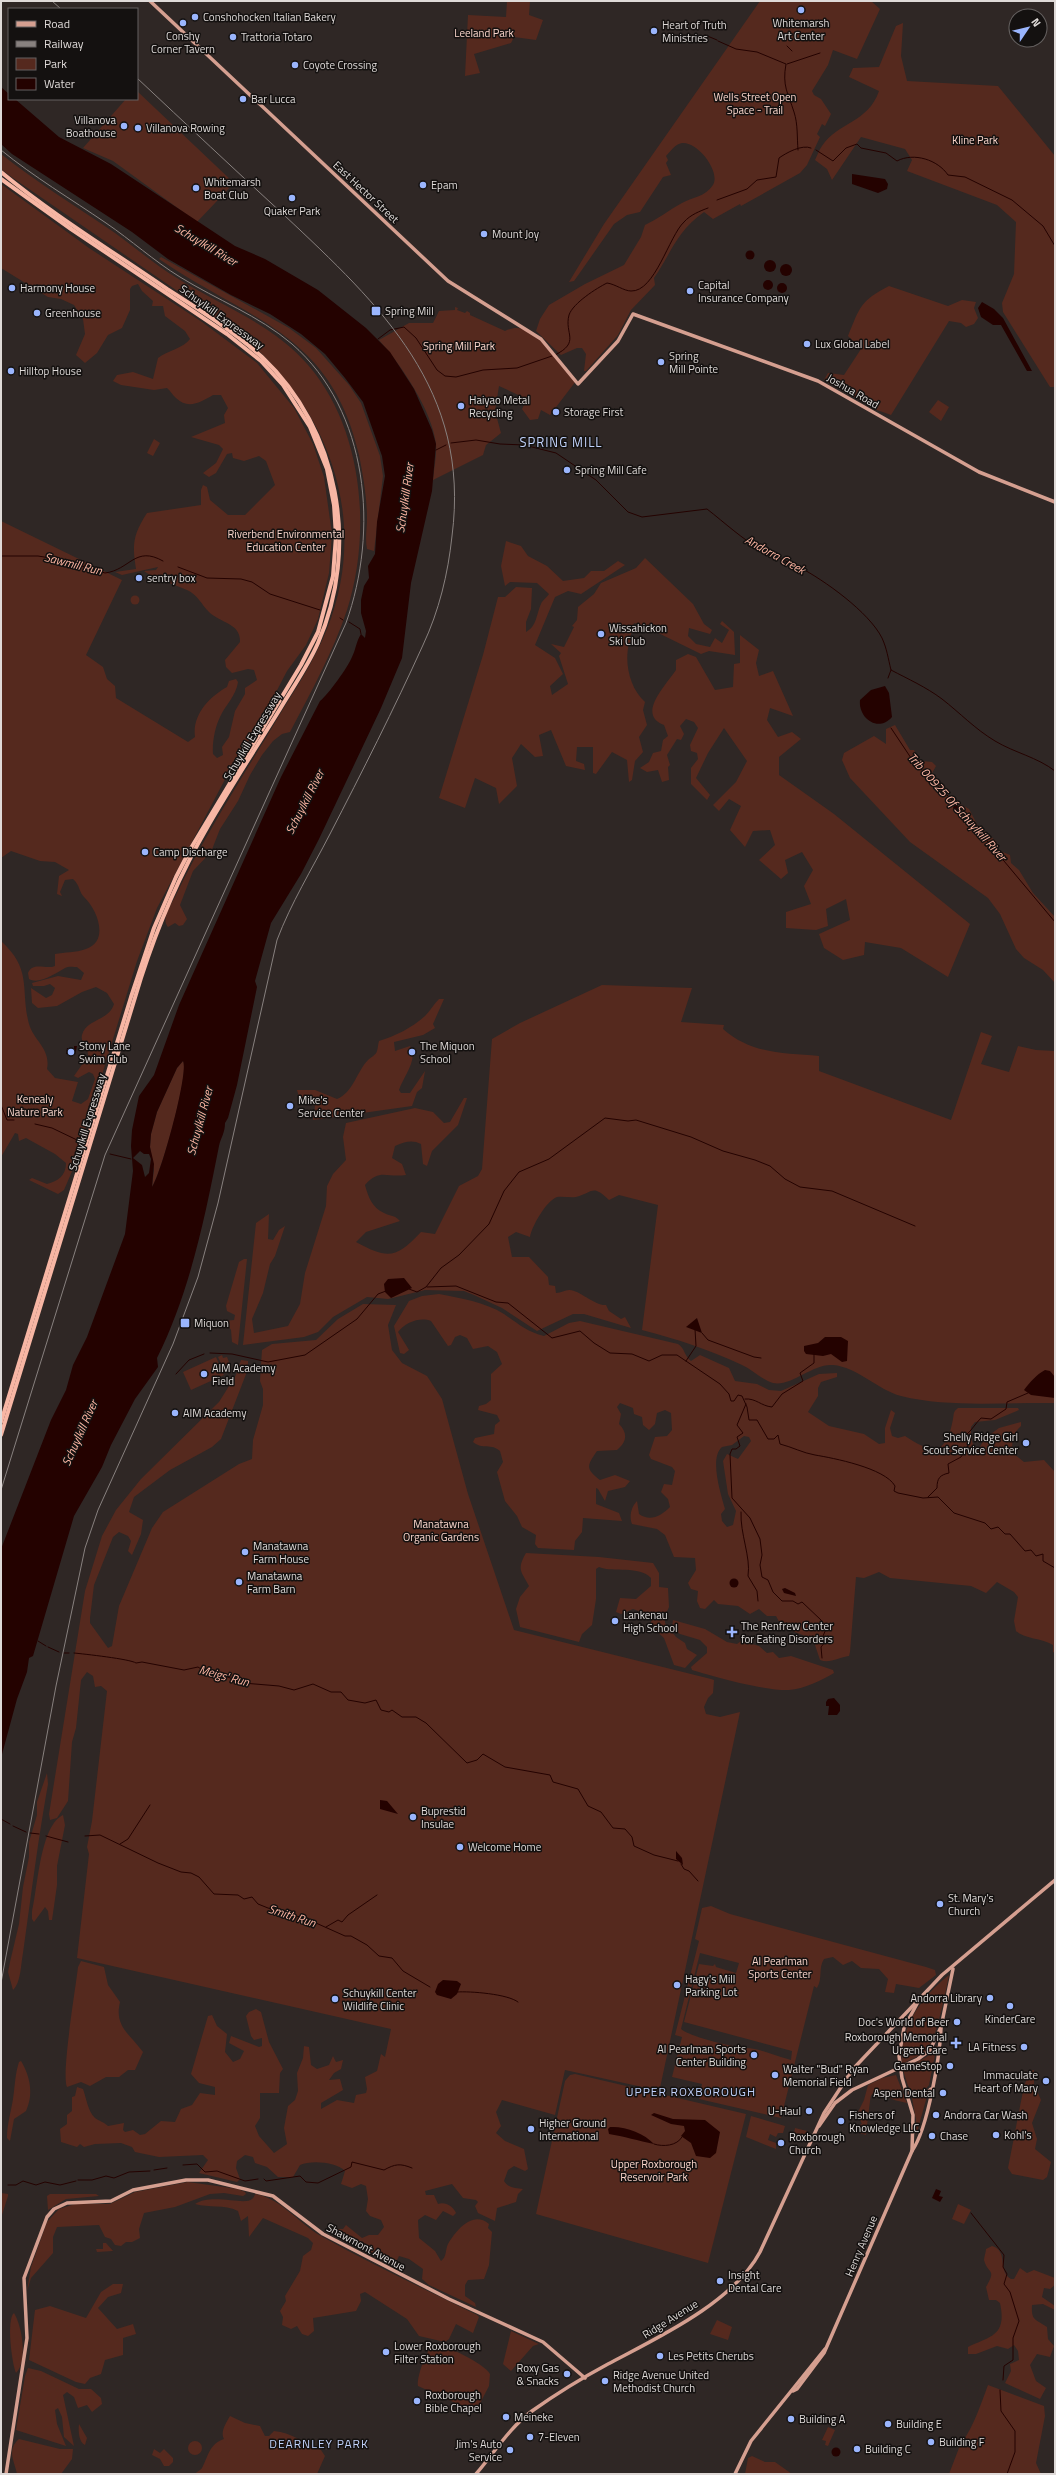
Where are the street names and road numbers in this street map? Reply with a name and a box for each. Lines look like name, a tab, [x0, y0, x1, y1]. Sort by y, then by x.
street label: East Hector Street	[329, 157, 403, 227]
street label: Schuylkill Expressway	[176, 281, 268, 354]
street label: Joshua Road	[824, 370, 882, 412]
street label: Schuylkill Expressway	[219, 688, 285, 783]
street label: Schuylkill Expressway	[65, 1071, 110, 1173]
street label: Henry Avenue	[841, 2213, 881, 2279]
street label: Shawmont Avenue	[324, 2219, 409, 2275]
street label: Ridge Avenue	[639, 2295, 701, 2342]

